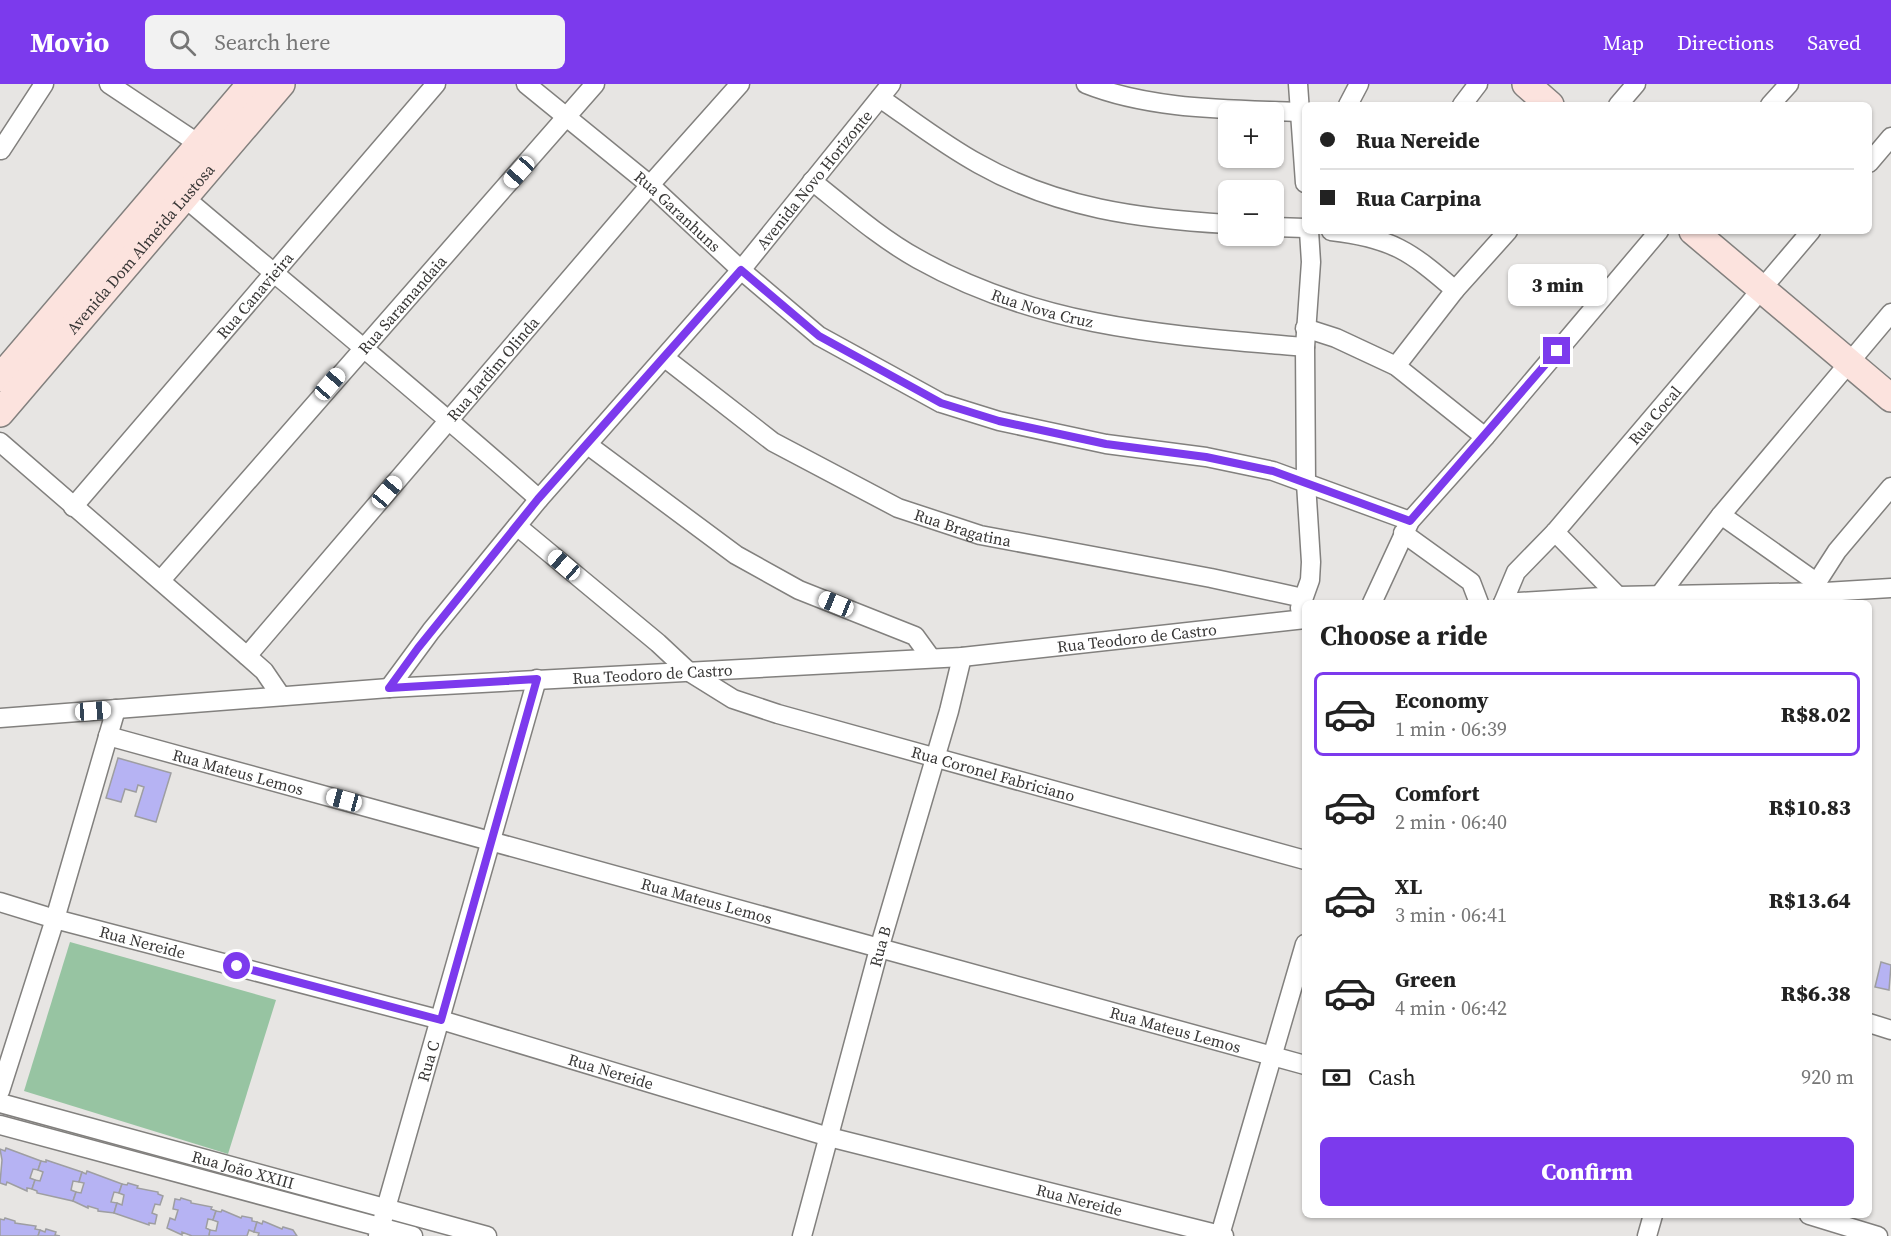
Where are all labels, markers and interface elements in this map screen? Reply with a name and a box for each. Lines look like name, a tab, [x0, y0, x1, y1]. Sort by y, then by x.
search box	[145, 15, 565, 69]
text: Movio	[30, 23, 109, 61]
icon: search	[166, 26, 199, 59]
text: Search here	[214, 27, 330, 57]
text: Map	[1603, 28, 1644, 57]
text: Directions	[1677, 28, 1774, 57]
text: Saved	[1807, 28, 1861, 57]
map controls	[1218, 102, 1284, 246]
button: +	[1218, 102, 1284, 168]
street label: Avenida Novo Horizonte	[751, 105, 877, 254]
text: Rua Nereide	[1356, 125, 1480, 155]
car	[500, 153, 538, 191]
street label: Avenida Dom Almeida Lustosa	[61, 158, 220, 339]
street label: Rua Garanhuns	[630, 166, 726, 257]
button: −	[1218, 180, 1284, 246]
text: Rua Carpina	[1356, 183, 1481, 213]
street label: Rua Canavieira	[211, 247, 299, 343]
street label: Rua Saramandaia	[353, 250, 452, 359]
callout: 3 min	[1508, 264, 1606, 306]
text: 3 min	[1531, 271, 1584, 299]
street label: Rua Nova Cruz	[988, 283, 1095, 333]
street label: Rua Jardim Olinda	[442, 311, 544, 426]
route end	[1543, 337, 1570, 364]
car	[311, 365, 349, 403]
street label: Rua Cocal	[1623, 381, 1686, 449]
car	[369, 472, 405, 512]
street label: Rua Bragatina	[911, 503, 1014, 552]
car	[545, 546, 583, 584]
car	[816, 589, 856, 619]
text: Choose a ride	[1320, 617, 1488, 654]
street label: Rua Teodoro de Castro	[1056, 618, 1218, 657]
street label: Rua Teodoro de Castro	[572, 658, 733, 689]
text: Economy	[1395, 685, 1489, 715]
icon: car	[1323, 687, 1377, 741]
text: R$8.02	[1781, 699, 1851, 729]
car	[74, 701, 112, 721]
text: 1 min · 06:39	[1395, 715, 1507, 743]
street label: Rua Coronel Fabriciano	[909, 740, 1078, 807]
street label: Rua Mateus Lemos	[170, 743, 306, 800]
text: Comfort	[1395, 778, 1479, 808]
icon: car	[1323, 780, 1377, 834]
car	[324, 787, 364, 813]
text: R$10.83	[1769, 792, 1851, 822]
text: 2 min · 06:40	[1395, 808, 1507, 836]
text: XL	[1395, 871, 1422, 901]
street label: Rua Mateus Lemos	[639, 872, 775, 929]
icon: car	[1323, 873, 1377, 927]
text: R$13.64	[1769, 885, 1851, 915]
text: 3 min · 06:41	[1395, 901, 1507, 929]
street label: Rua Nereide	[97, 920, 188, 964]
street label: Rua B	[864, 923, 896, 969]
route start	[223, 952, 250, 979]
text: Green	[1395, 964, 1456, 994]
icon: car	[1323, 966, 1377, 1020]
text: R$6.38	[1781, 978, 1851, 1008]
text: 4 min · 06:42	[1395, 994, 1507, 1022]
street label: Rua Mateus Lemos	[1107, 1001, 1243, 1058]
street label: Rua C	[412, 1038, 444, 1084]
street label: Rua Nereide	[566, 1048, 656, 1094]
icon: cash	[1320, 1061, 1353, 1094]
text: Cash	[1368, 1062, 1416, 1092]
text: 920 m	[1801, 1063, 1854, 1091]
button: Confirm	[1320, 1137, 1854, 1206]
street label: Rua João XXIII	[189, 1145, 297, 1194]
street label: Rua Nereide	[1034, 1178, 1125, 1221]

